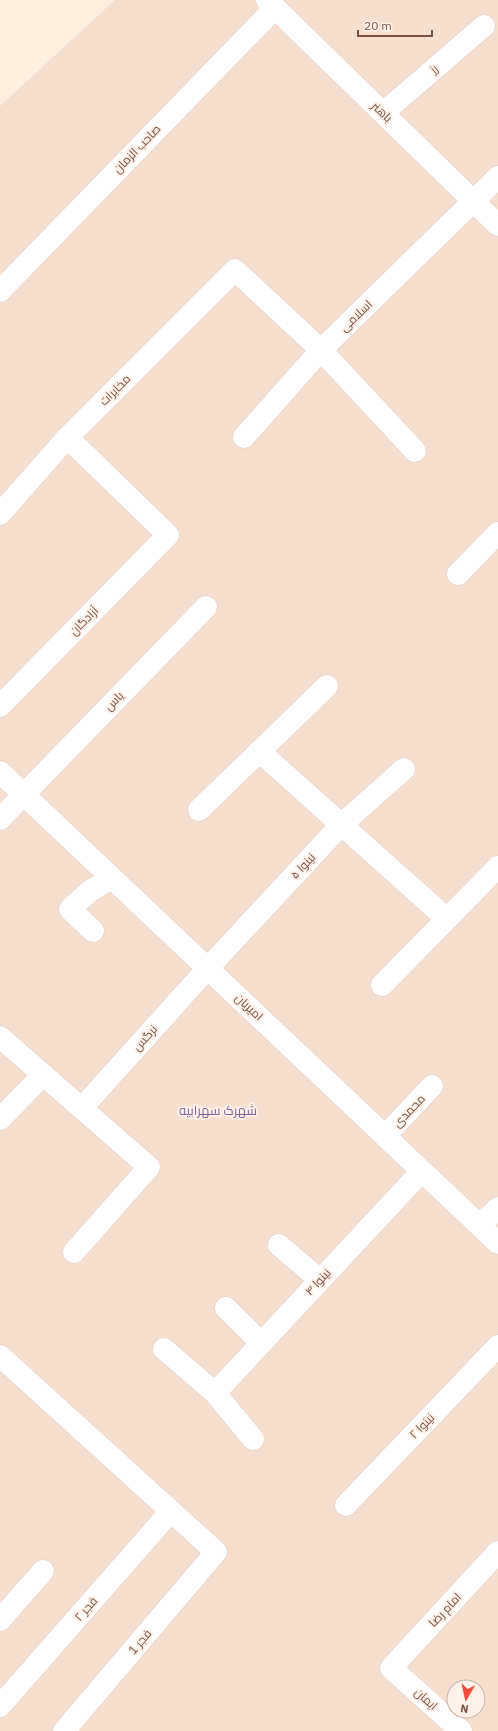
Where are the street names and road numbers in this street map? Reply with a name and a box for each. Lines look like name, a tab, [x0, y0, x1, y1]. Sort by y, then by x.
street label: رز	[426, 61, 441, 77]
street label: باهنر	[368, 97, 396, 125]
street label: صاحب الزمان	[110, 121, 164, 176]
street label: اسلامی	[336, 297, 375, 335]
street label: مخابرات	[96, 371, 133, 408]
street label: آزادگان	[66, 602, 102, 638]
street label: یاس	[101, 687, 127, 714]
street label: نینوا ۵	[287, 850, 318, 882]
street label: امیریان	[232, 990, 266, 1023]
street label: نرگس	[129, 1022, 160, 1054]
street label: محمدی	[389, 1091, 428, 1130]
street label: نینوا ۴	[301, 1265, 334, 1298]
street label: نینوا ۲	[406, 1410, 437, 1442]
street label: امام رضا	[425, 1589, 465, 1631]
street label: فجر ۲	[71, 1593, 100, 1624]
street label: فجر 1	[125, 1626, 154, 1657]
street label: ایمان	[412, 1684, 441, 1713]

